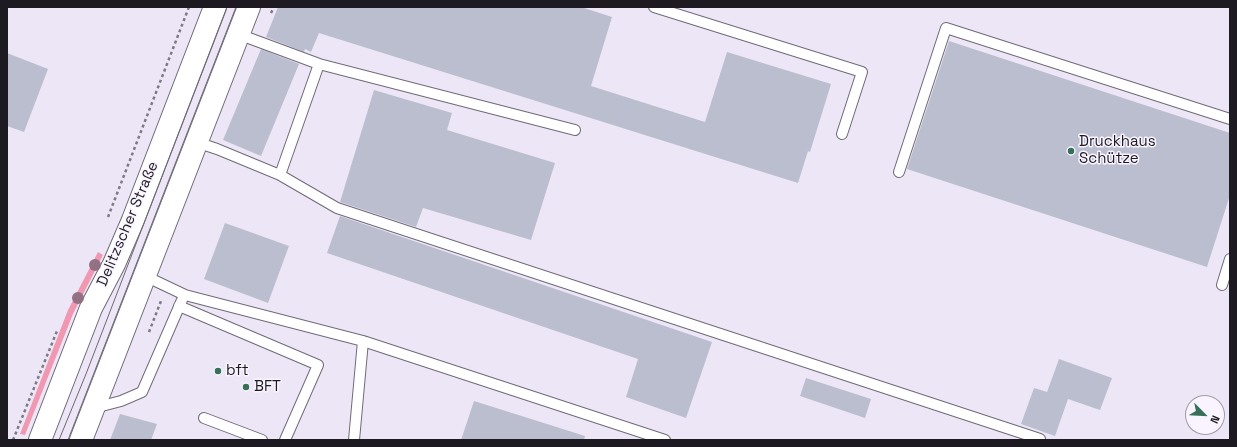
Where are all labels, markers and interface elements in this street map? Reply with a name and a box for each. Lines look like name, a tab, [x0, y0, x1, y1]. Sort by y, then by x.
place label: Druckhaus Schütze	[1079, 133, 1156, 168]
marker: Druckhaus Schütze	[1066, 146, 1076, 156]
street label: Delitzscher Straße	[94, 159, 162, 289]
place label: bft	[226, 362, 249, 380]
marker: bft	[213, 366, 223, 376]
place label: BFT	[254, 378, 281, 396]
marker: BFT	[241, 382, 251, 392]
north arrow	[1185, 395, 1225, 435]
text: N	[1207, 413, 1223, 426]

